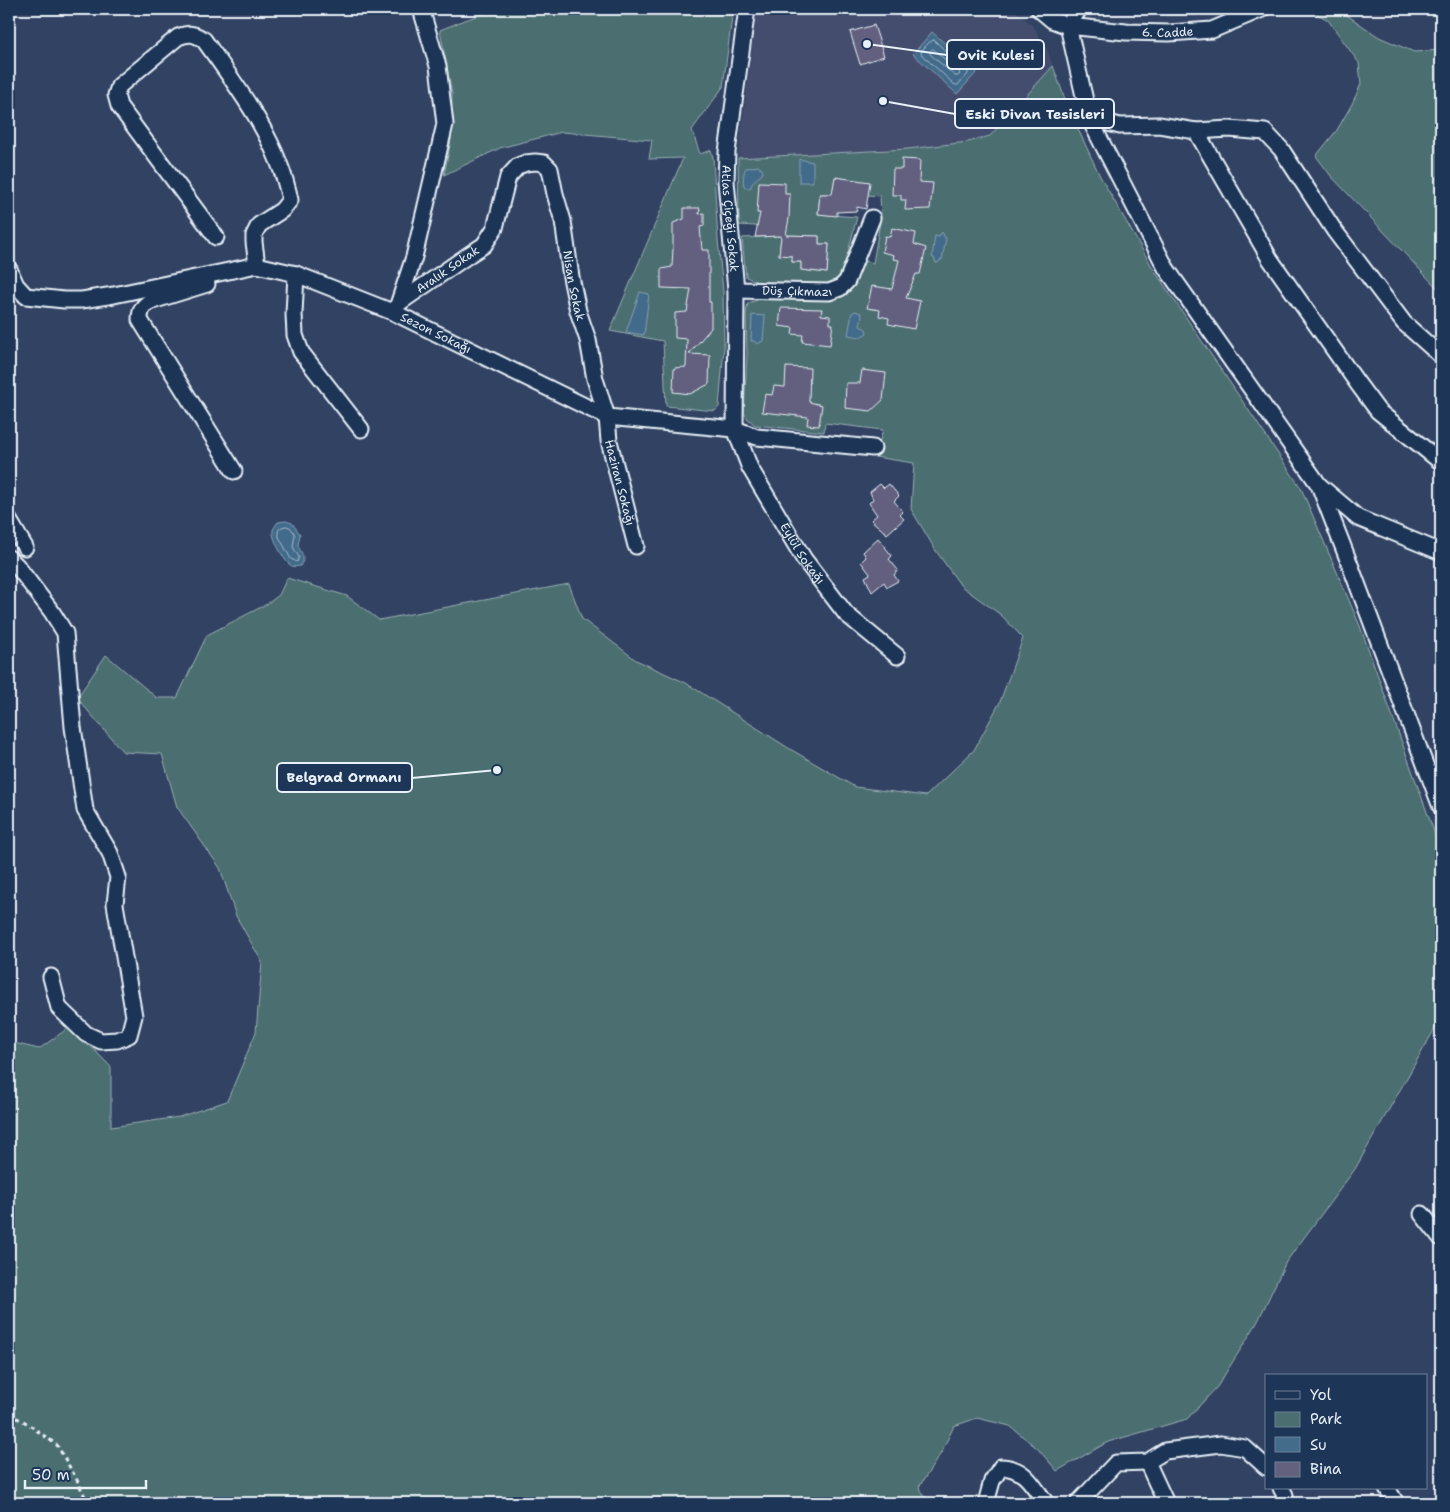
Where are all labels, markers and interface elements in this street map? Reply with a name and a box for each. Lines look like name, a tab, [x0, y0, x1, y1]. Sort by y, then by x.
street label: 6. Cadde	[1142, 23, 1194, 41]
callout: Ovit Kulesi	[947, 40, 1044, 69]
text: Ovit Kulesi	[957, 46, 1035, 64]
callout: Eski Divan Tesisleri	[955, 99, 1114, 128]
text: Eski Divan Tesisleri	[965, 105, 1105, 123]
street label: Atlas Çiçeği Sokak	[718, 165, 742, 273]
street label: Aralık Sokak	[413, 242, 482, 297]
street label: Nisan Sokak	[559, 249, 589, 323]
street label: Düş Çıkmazı	[762, 283, 834, 300]
street label: Sezon Sokağı	[398, 309, 474, 357]
street label: Haziran Sokağı	[601, 438, 638, 527]
street label: Eylül Sokağı	[776, 520, 828, 587]
callout: Belgrad Ormanı	[277, 763, 412, 792]
text: Belgrad Ormanı	[287, 768, 401, 786]
legend	[1265, 1374, 1428, 1490]
text: Yol	[1310, 1385, 1332, 1405]
text: Park	[1310, 1409, 1342, 1429]
text: Su	[1310, 1435, 1327, 1455]
scale bar	[25, 1457, 146, 1489]
text: Bina	[1310, 1459, 1342, 1479]
text: 50 m	[32, 1465, 70, 1485]

